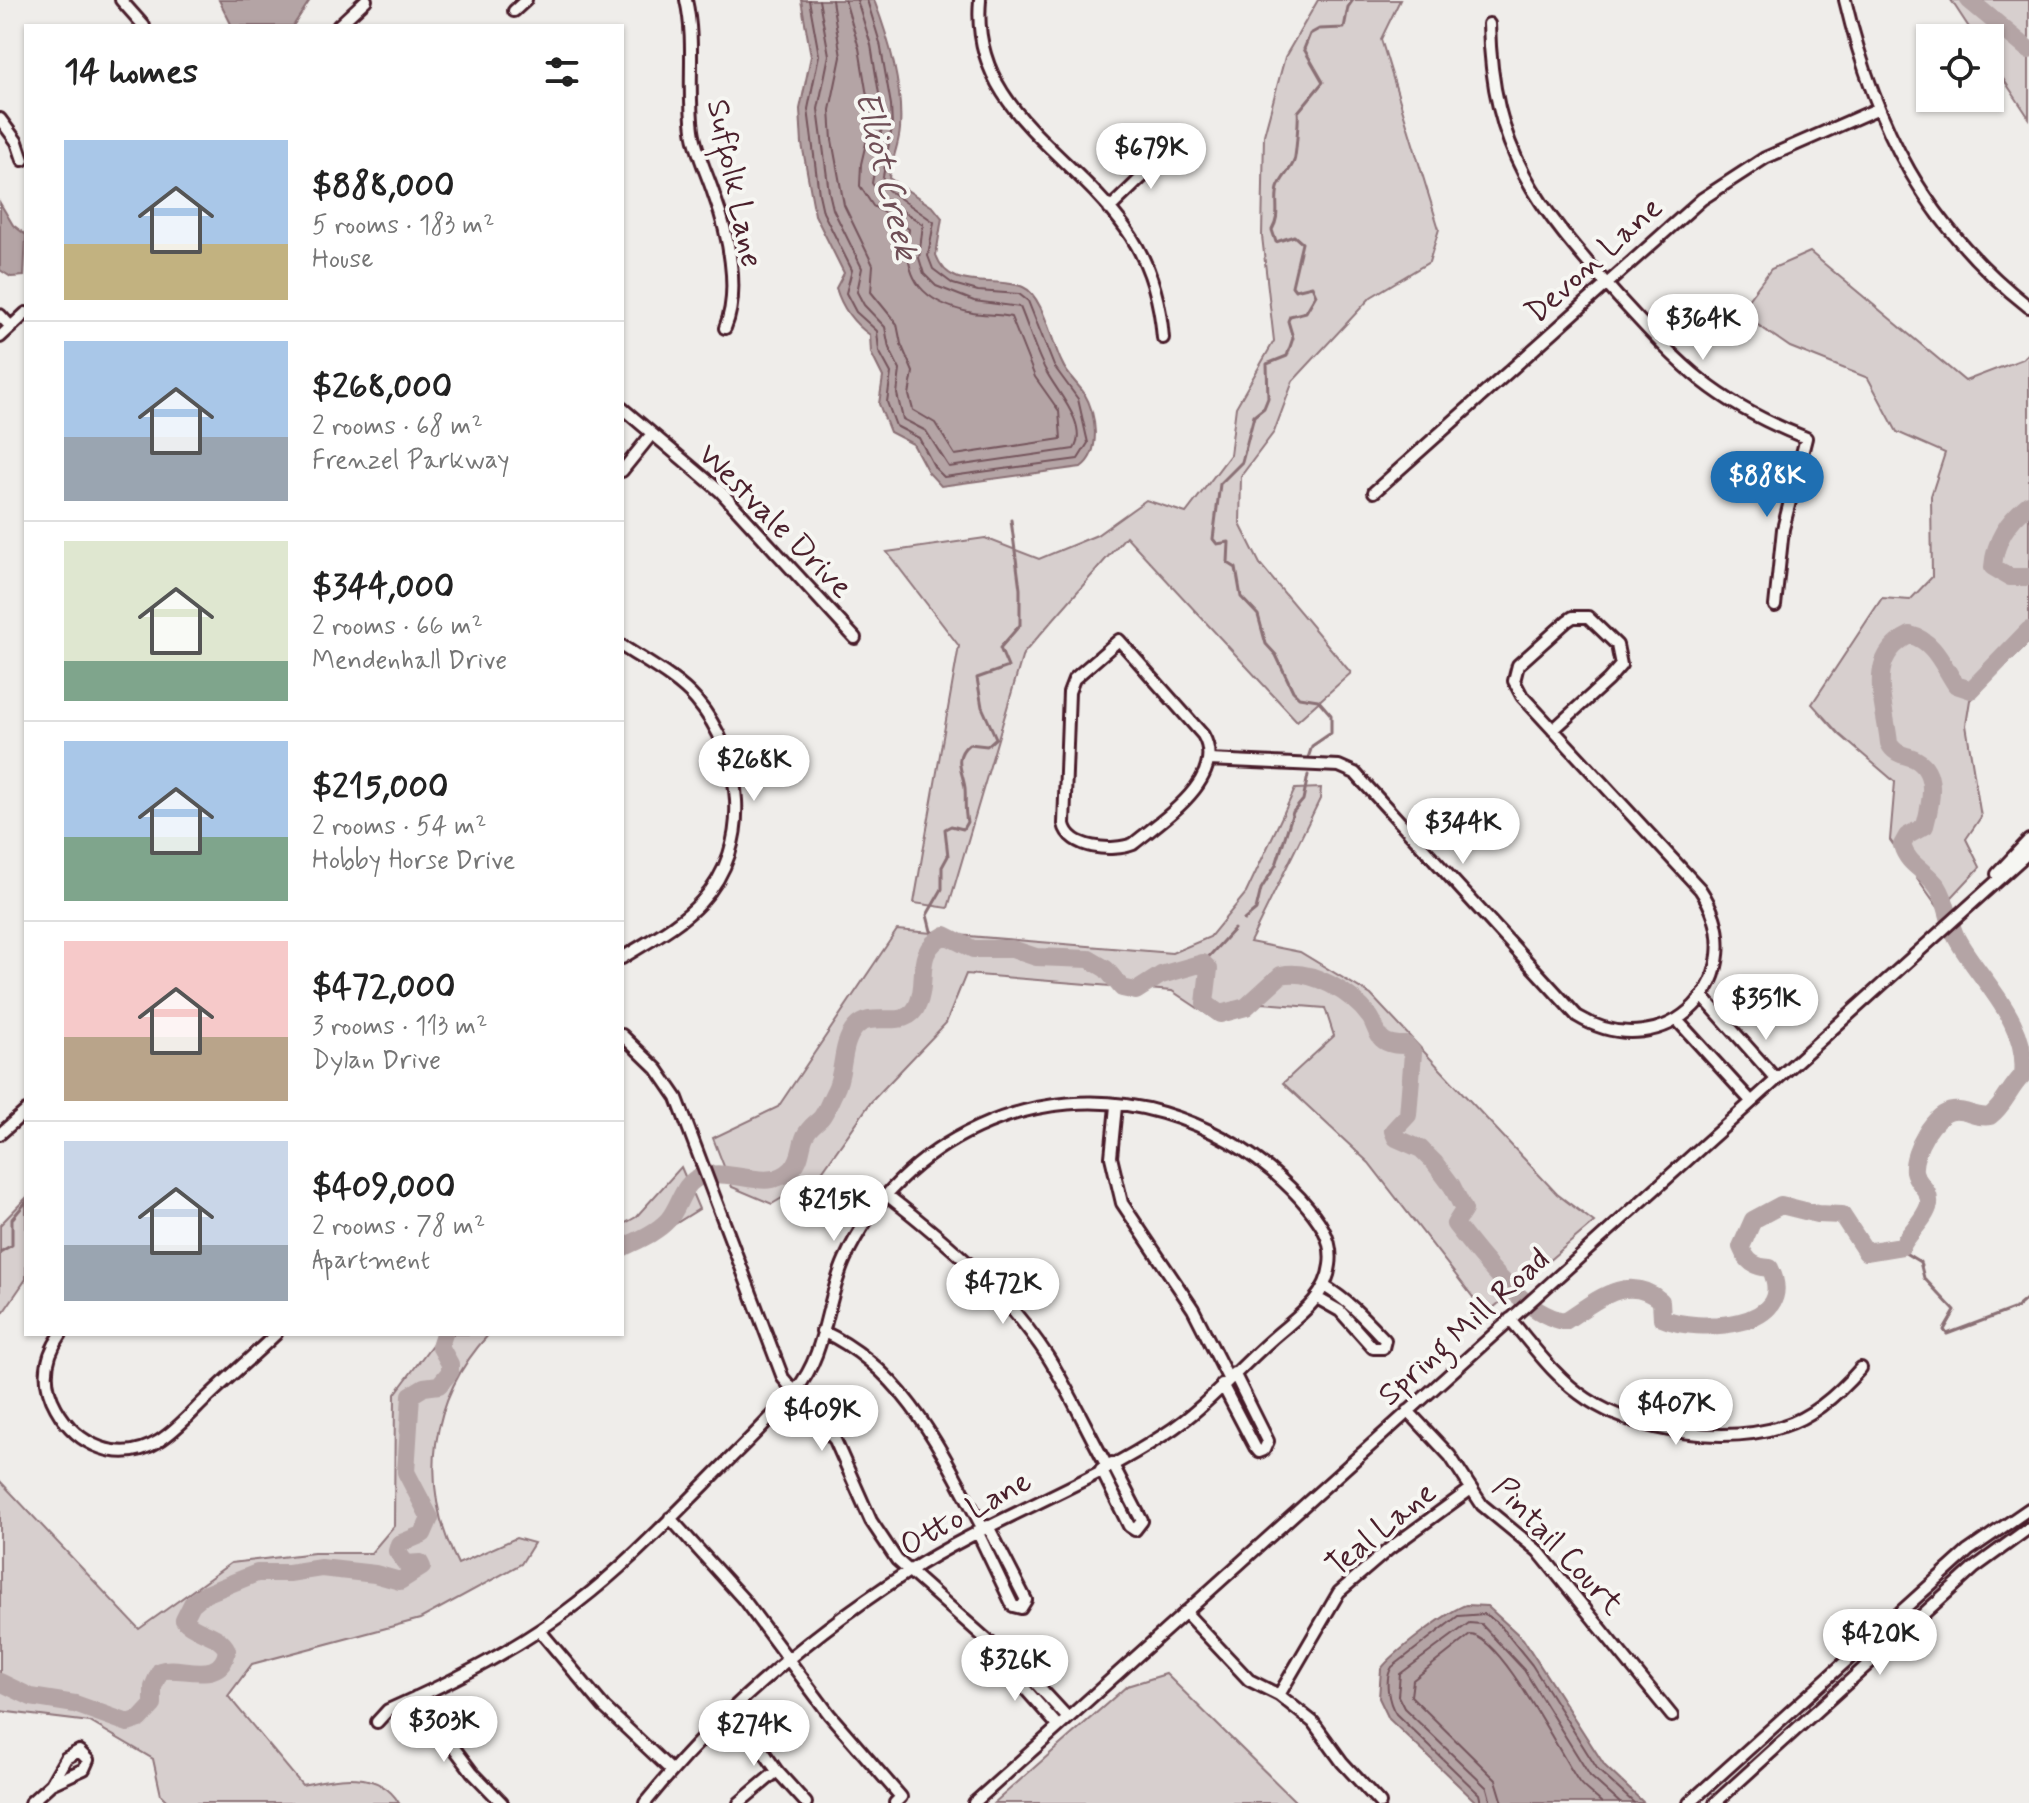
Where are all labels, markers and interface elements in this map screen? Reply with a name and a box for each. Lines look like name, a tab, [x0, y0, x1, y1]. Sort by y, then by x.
map controls	[1916, 24, 2004, 112]
button: locate	[1916, 24, 2004, 112]
text: 14 homes	[64, 50, 198, 95]
icon: filters	[540, 50, 584, 94]
water label: Elliot Creek	[843, 87, 929, 266]
street label: Suffolk Lane	[694, 96, 772, 272]
pin: $679K	[1095, 123, 1207, 191]
text: $679K	[1114, 132, 1188, 166]
text: $888,000	[312, 164, 454, 209]
icon: home	[128, 172, 224, 268]
street label: Devon Lane	[1517, 188, 1672, 333]
text: 5 rooms · 183 m²	[312, 209, 495, 243]
text: House	[312, 243, 373, 277]
pin: $364K	[1647, 294, 1759, 362]
text: $364K	[1665, 303, 1741, 337]
text: $268,000	[312, 365, 452, 410]
icon: home	[128, 373, 224, 469]
text: 2 rooms · 68 m²	[312, 410, 483, 444]
street label: Westvale Drive	[688, 435, 861, 608]
text: Frenzel Parkway	[312, 444, 509, 478]
pin: $888K	[1711, 451, 1823, 519]
text: $888K	[1729, 460, 1805, 494]
text: $344,000	[312, 565, 454, 610]
icon: home	[128, 573, 224, 669]
text: 2 rooms · 66 m²	[312, 610, 483, 644]
text: Mendenhall Drive	[312, 644, 507, 678]
pin: $268K	[698, 735, 810, 803]
text: $268K	[717, 744, 791, 778]
text: $215,000	[312, 765, 448, 810]
icon: home	[128, 773, 224, 869]
pin: $344K	[1407, 798, 1519, 866]
text: $344K	[1425, 807, 1501, 841]
text: 2 rooms · 54 m²	[312, 810, 487, 844]
text: Hobby Horse Drive	[312, 844, 515, 878]
text: $472,000	[312, 965, 455, 1010]
icon: home	[128, 973, 224, 1069]
pin: $351K	[1710, 974, 1822, 1042]
text: $351K	[1731, 983, 1801, 1017]
text: 3 rooms · 113 m²	[312, 1010, 488, 1044]
text: Dylan Drive	[312, 1044, 441, 1078]
text: $409,000	[312, 1165, 455, 1210]
icon: home	[128, 1173, 224, 1269]
pin: $215K	[778, 1175, 890, 1243]
text: $215K	[798, 1184, 870, 1218]
text: 2 rooms · 78 m²	[312, 1210, 485, 1244]
street label: Spring Mill Road	[1369, 1239, 1561, 1418]
text: Apartment	[312, 1244, 430, 1278]
pin: $472K	[947, 1258, 1059, 1326]
text: $472K	[964, 1267, 1042, 1301]
pin: $407K	[1620, 1379, 1732, 1447]
pin: $409K	[766, 1385, 878, 1453]
text: $407K	[1637, 1388, 1715, 1422]
text: $409K	[783, 1394, 861, 1428]
street label: Otto Lane	[893, 1460, 1039, 1567]
street label: Pintail Court	[1482, 1468, 1633, 1625]
street label: Teal Lane	[1317, 1472, 1445, 1587]
pin: $420K	[1824, 1609, 1936, 1677]
text: $420K	[1841, 1618, 1919, 1652]
pin: $326K	[959, 1635, 1071, 1703]
text: $326K	[979, 1644, 1051, 1678]
pin: $303K	[388, 1696, 500, 1764]
pin: $274K	[698, 1700, 810, 1768]
text: $303K	[409, 1705, 479, 1739]
text: $274K	[717, 1709, 791, 1743]

